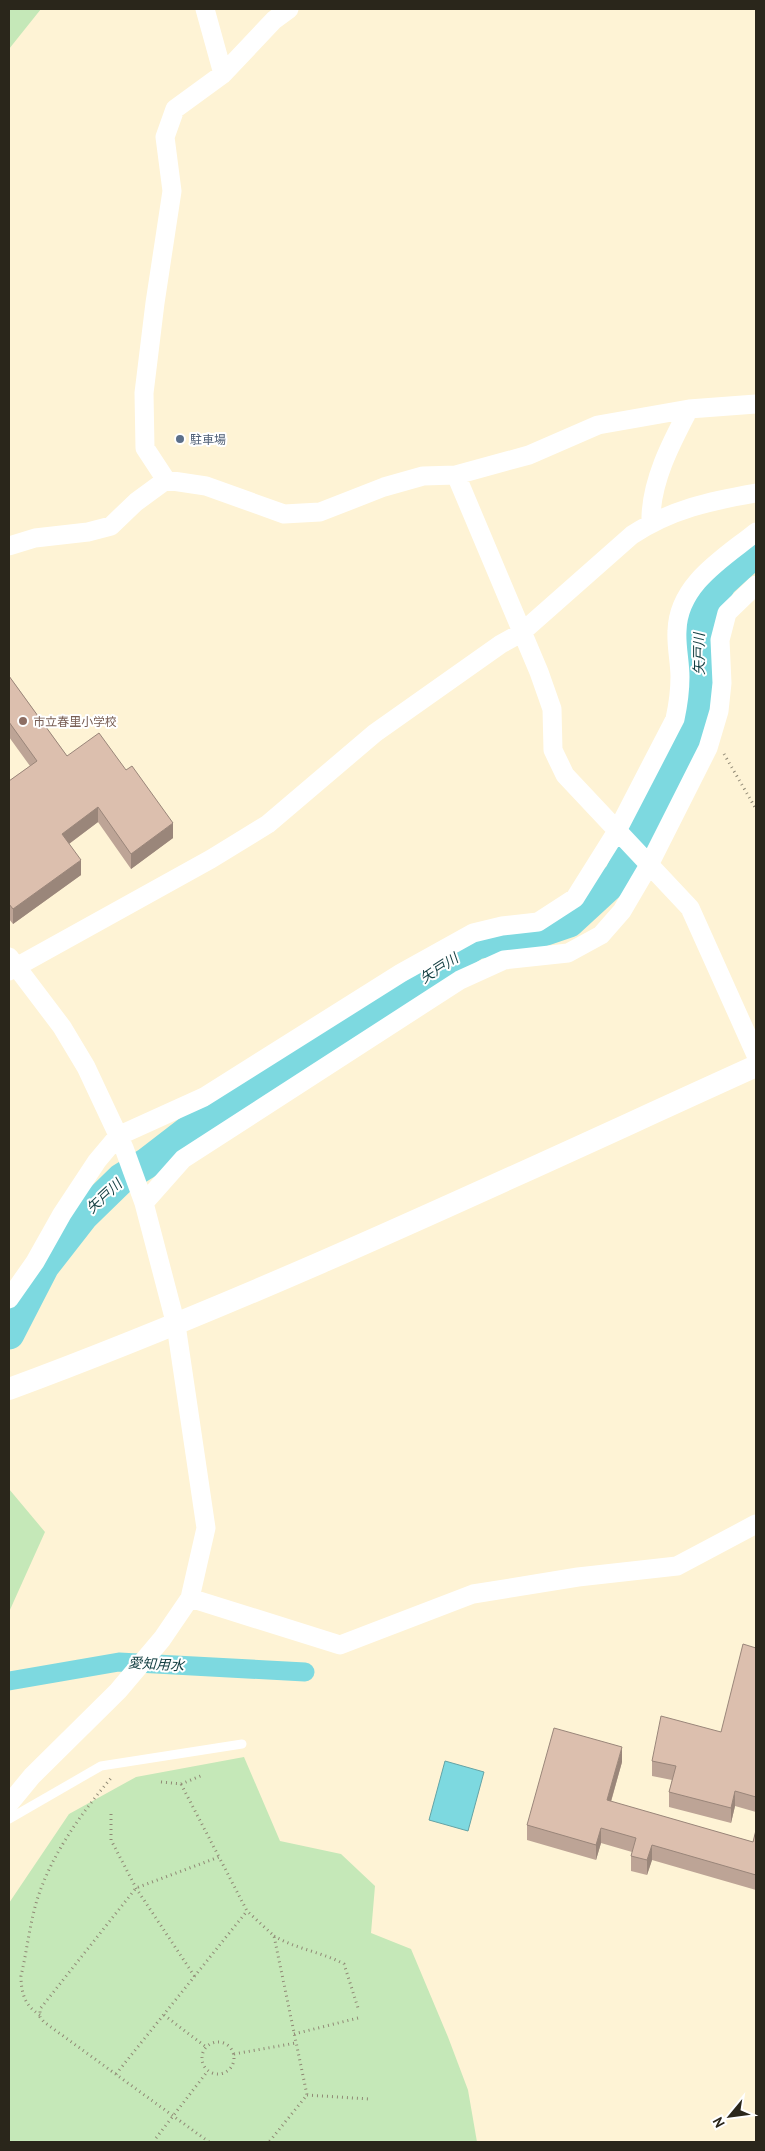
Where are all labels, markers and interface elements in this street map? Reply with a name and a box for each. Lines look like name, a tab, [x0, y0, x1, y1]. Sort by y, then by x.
place label: 駐車場	[190, 432, 226, 447]
marker: 駐車場	[174, 433, 186, 445]
water label: 矢戸川	[690, 631, 708, 675]
place label: 市立春里小学校	[33, 714, 117, 729]
marker: 市立春里小学校	[17, 715, 29, 727]
water label: 矢戸川	[416, 948, 463, 987]
water label: 矢戸川	[83, 1174, 127, 1217]
water label: 愛知用水	[128, 1654, 186, 1675]
north arrow	[705, 2091, 755, 2141]
text: N	[709, 2114, 729, 2131]

